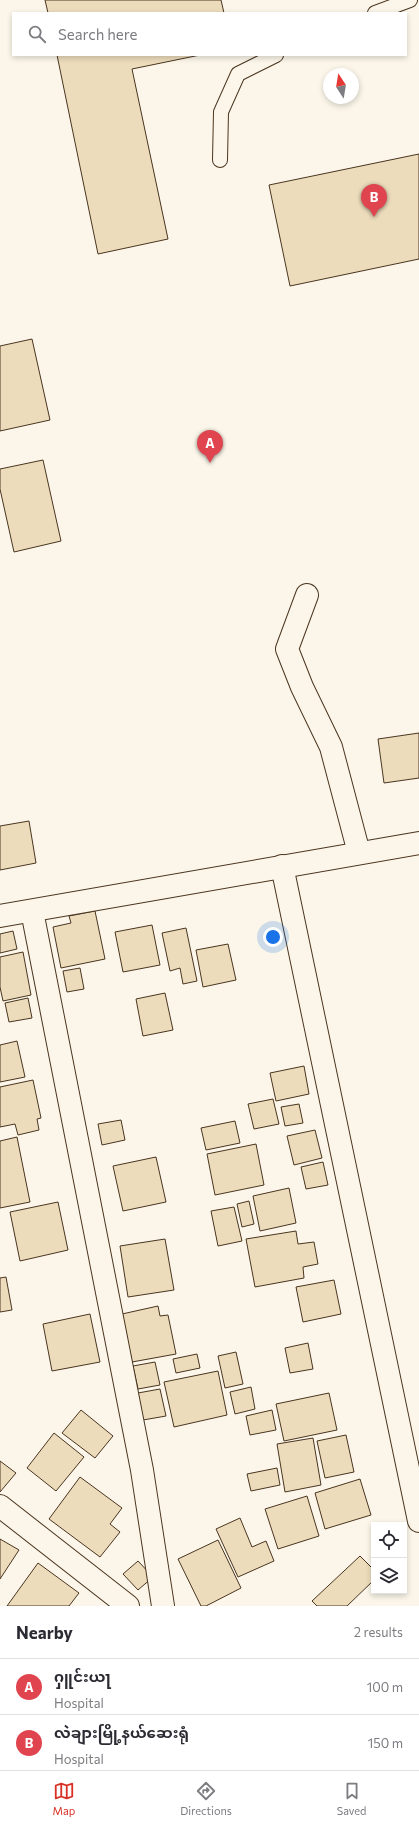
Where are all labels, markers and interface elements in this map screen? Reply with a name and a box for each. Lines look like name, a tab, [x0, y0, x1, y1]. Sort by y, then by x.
search box	[12, 12, 407, 56]
icon: search	[26, 23, 48, 45]
text: Search here	[58, 25, 137, 43]
north arrow	[323, 68, 359, 104]
pin: B	[361, 184, 387, 217]
pin: A	[197, 430, 223, 463]
your location	[263, 927, 283, 947]
map controls	[371, 1522, 407, 1594]
button: locate	[371, 1522, 407, 1558]
button: layers	[371, 1558, 407, 1594]
text: Nearby	[16, 1622, 73, 1643]
text: 2 results	[354, 1624, 403, 1640]
text: ႁူင်းယႃ	[54, 1667, 111, 1685]
text: A	[24, 1679, 34, 1695]
text: 100 m	[367, 1679, 403, 1695]
text: Hospital	[54, 1695, 104, 1711]
text: လဲချားမြို့နယ်ဆေးရုံ	[54, 1723, 189, 1741]
text: B	[25, 1735, 33, 1751]
text: 150 m	[368, 1735, 403, 1751]
text: Hospital	[54, 1751, 104, 1767]
tab: Map	[53, 1780, 75, 1817]
tab: Directions	[180, 1780, 232, 1817]
tab: Saved	[337, 1780, 366, 1817]

